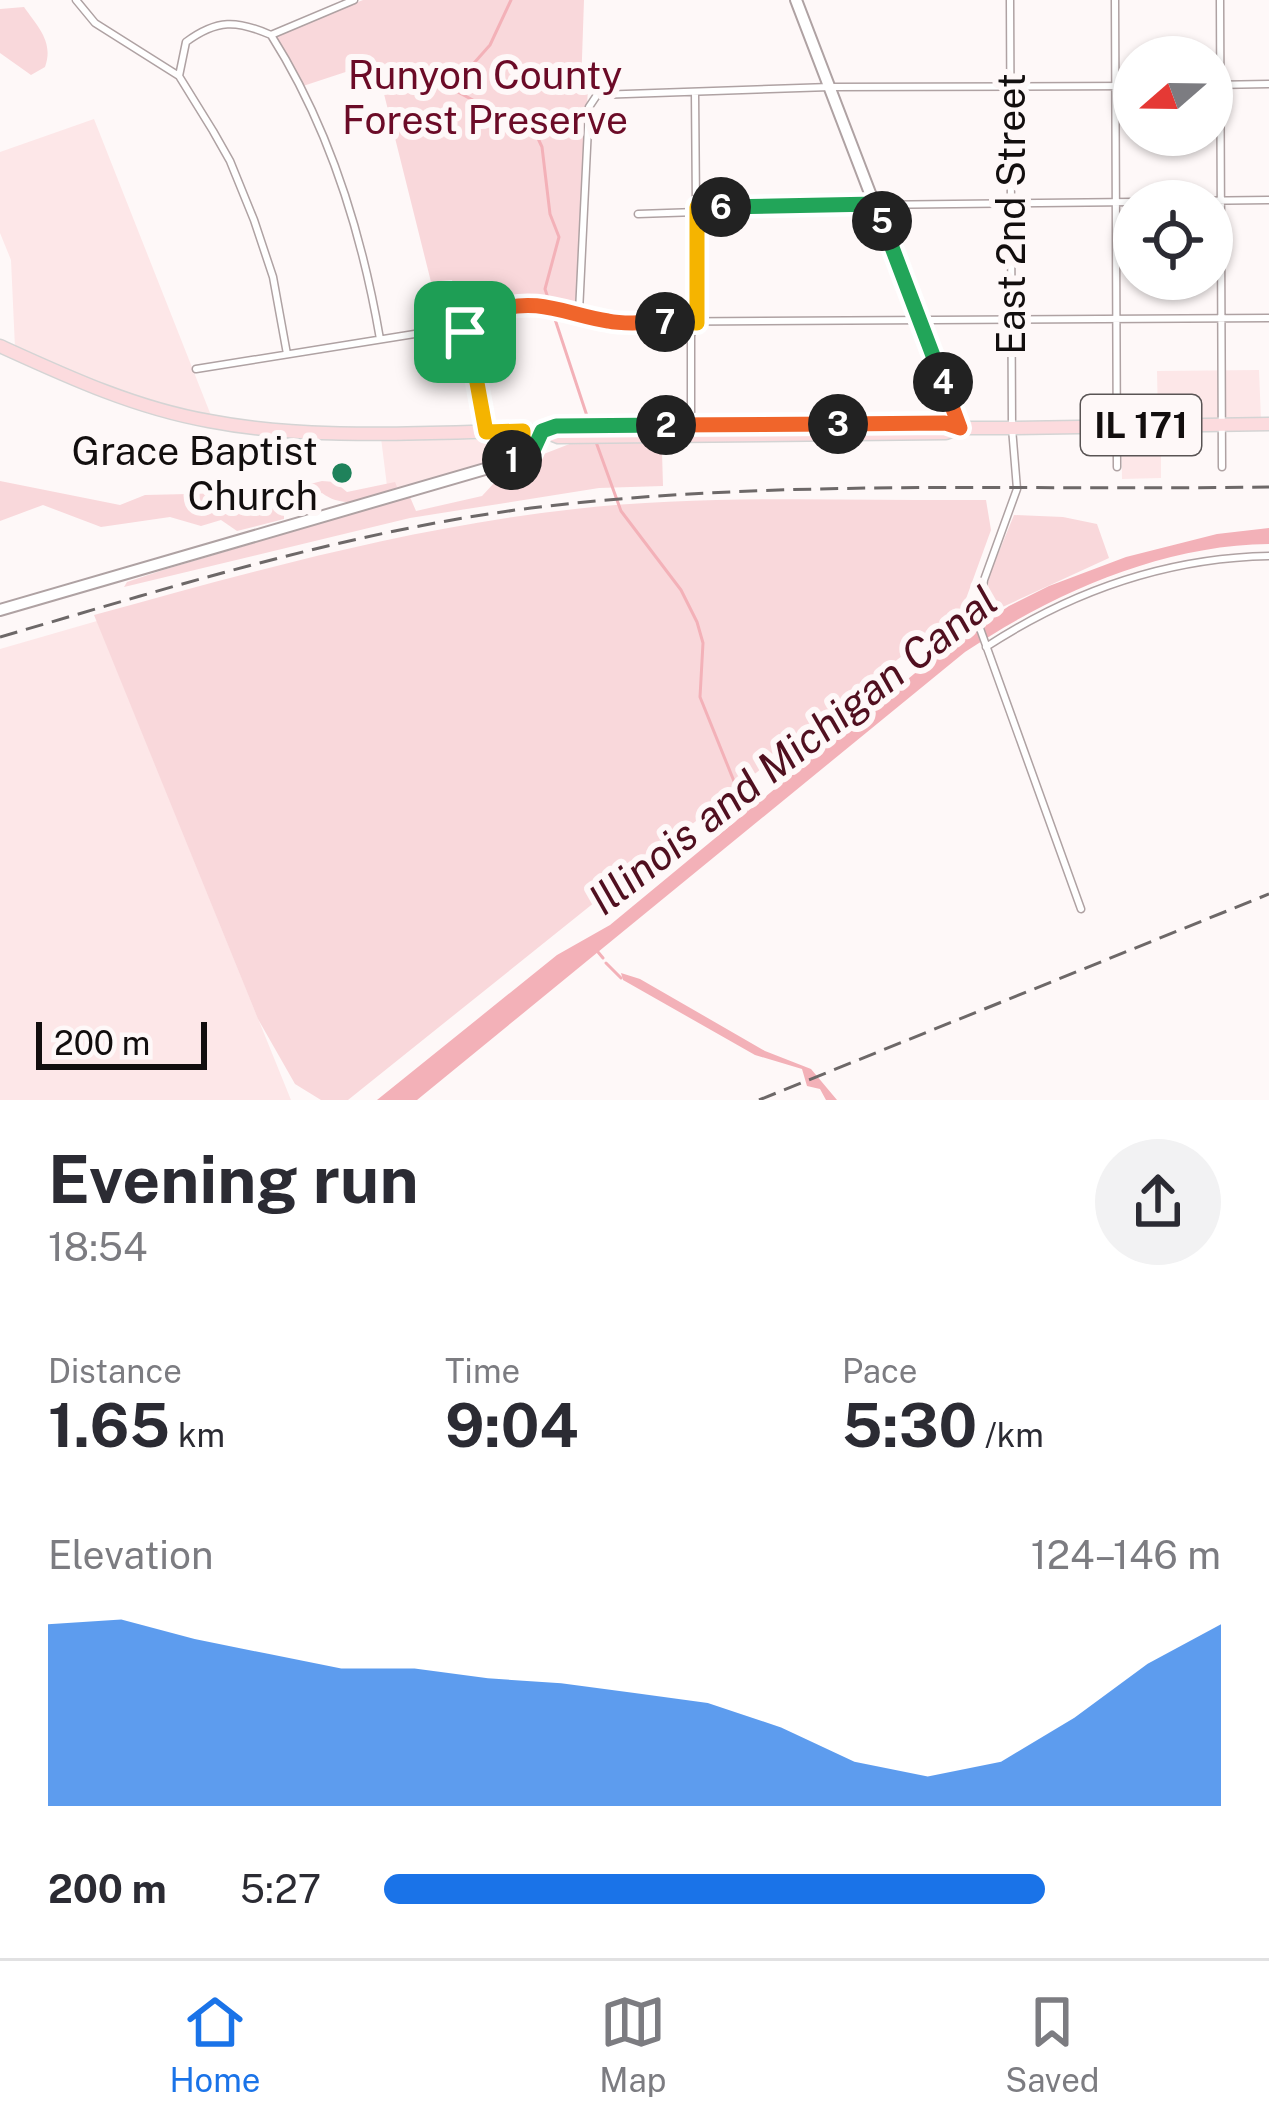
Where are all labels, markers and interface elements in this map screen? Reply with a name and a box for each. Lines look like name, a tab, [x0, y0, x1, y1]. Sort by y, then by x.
north arrow	[1113, 36, 1233, 156]
map controls	[1113, 36, 1233, 300]
park label: Runyon County Forest Preserve	[342, 52, 628, 143]
street label: East 2nd Street	[988, 73, 1034, 355]
pin: 6	[691, 177, 751, 237]
button: locate	[1113, 180, 1233, 300]
text: 6	[710, 188, 732, 226]
pin: 5	[852, 191, 912, 251]
text: 5	[871, 202, 893, 240]
pin	[414, 281, 516, 383]
pin: 7	[635, 292, 695, 352]
icon: arrive	[432, 299, 498, 365]
text: 7	[655, 303, 675, 341]
pin: 4	[913, 352, 973, 412]
text: 4	[932, 363, 954, 401]
pin: 3	[808, 394, 868, 454]
pin: 2	[636, 395, 696, 455]
road number: IL 171	[1081, 395, 1201, 455]
text: 3	[827, 405, 849, 443]
text: 2	[656, 406, 676, 444]
place label: Grace Baptist Church	[72, 428, 318, 519]
pin: 1	[482, 430, 542, 490]
text: 1	[505, 441, 519, 479]
marker: Grace Baptist Church	[329, 460, 355, 486]
water label: Illinois and Michigan Canal	[579, 575, 1006, 924]
scale bar	[36, 1016, 207, 1069]
text: 200 m	[54, 1024, 150, 1062]
button: share	[1095, 1139, 1221, 1265]
text: Evening run	[48, 1140, 419, 1218]
text: 18:54	[48, 1224, 147, 1270]
text: Distance	[48, 1352, 182, 1390]
text: Time	[445, 1352, 520, 1390]
text: Pace	[842, 1352, 917, 1390]
text: 1.65	[48, 1390, 170, 1461]
text: 9:04	[445, 1390, 579, 1461]
text: 5:30	[842, 1390, 977, 1461]
text: km	[170, 1416, 225, 1454]
text: /km	[977, 1416, 1044, 1454]
text: Elevation	[48, 1532, 214, 1578]
text: 124–146 m	[1031, 1532, 1221, 1578]
text: 200 m	[48, 1866, 167, 1912]
text: 5:27	[240, 1866, 321, 1912]
tab: Home	[169, 1989, 260, 2099]
tab: Map	[599, 1989, 666, 2099]
tab: Saved	[1005, 1989, 1100, 2099]

